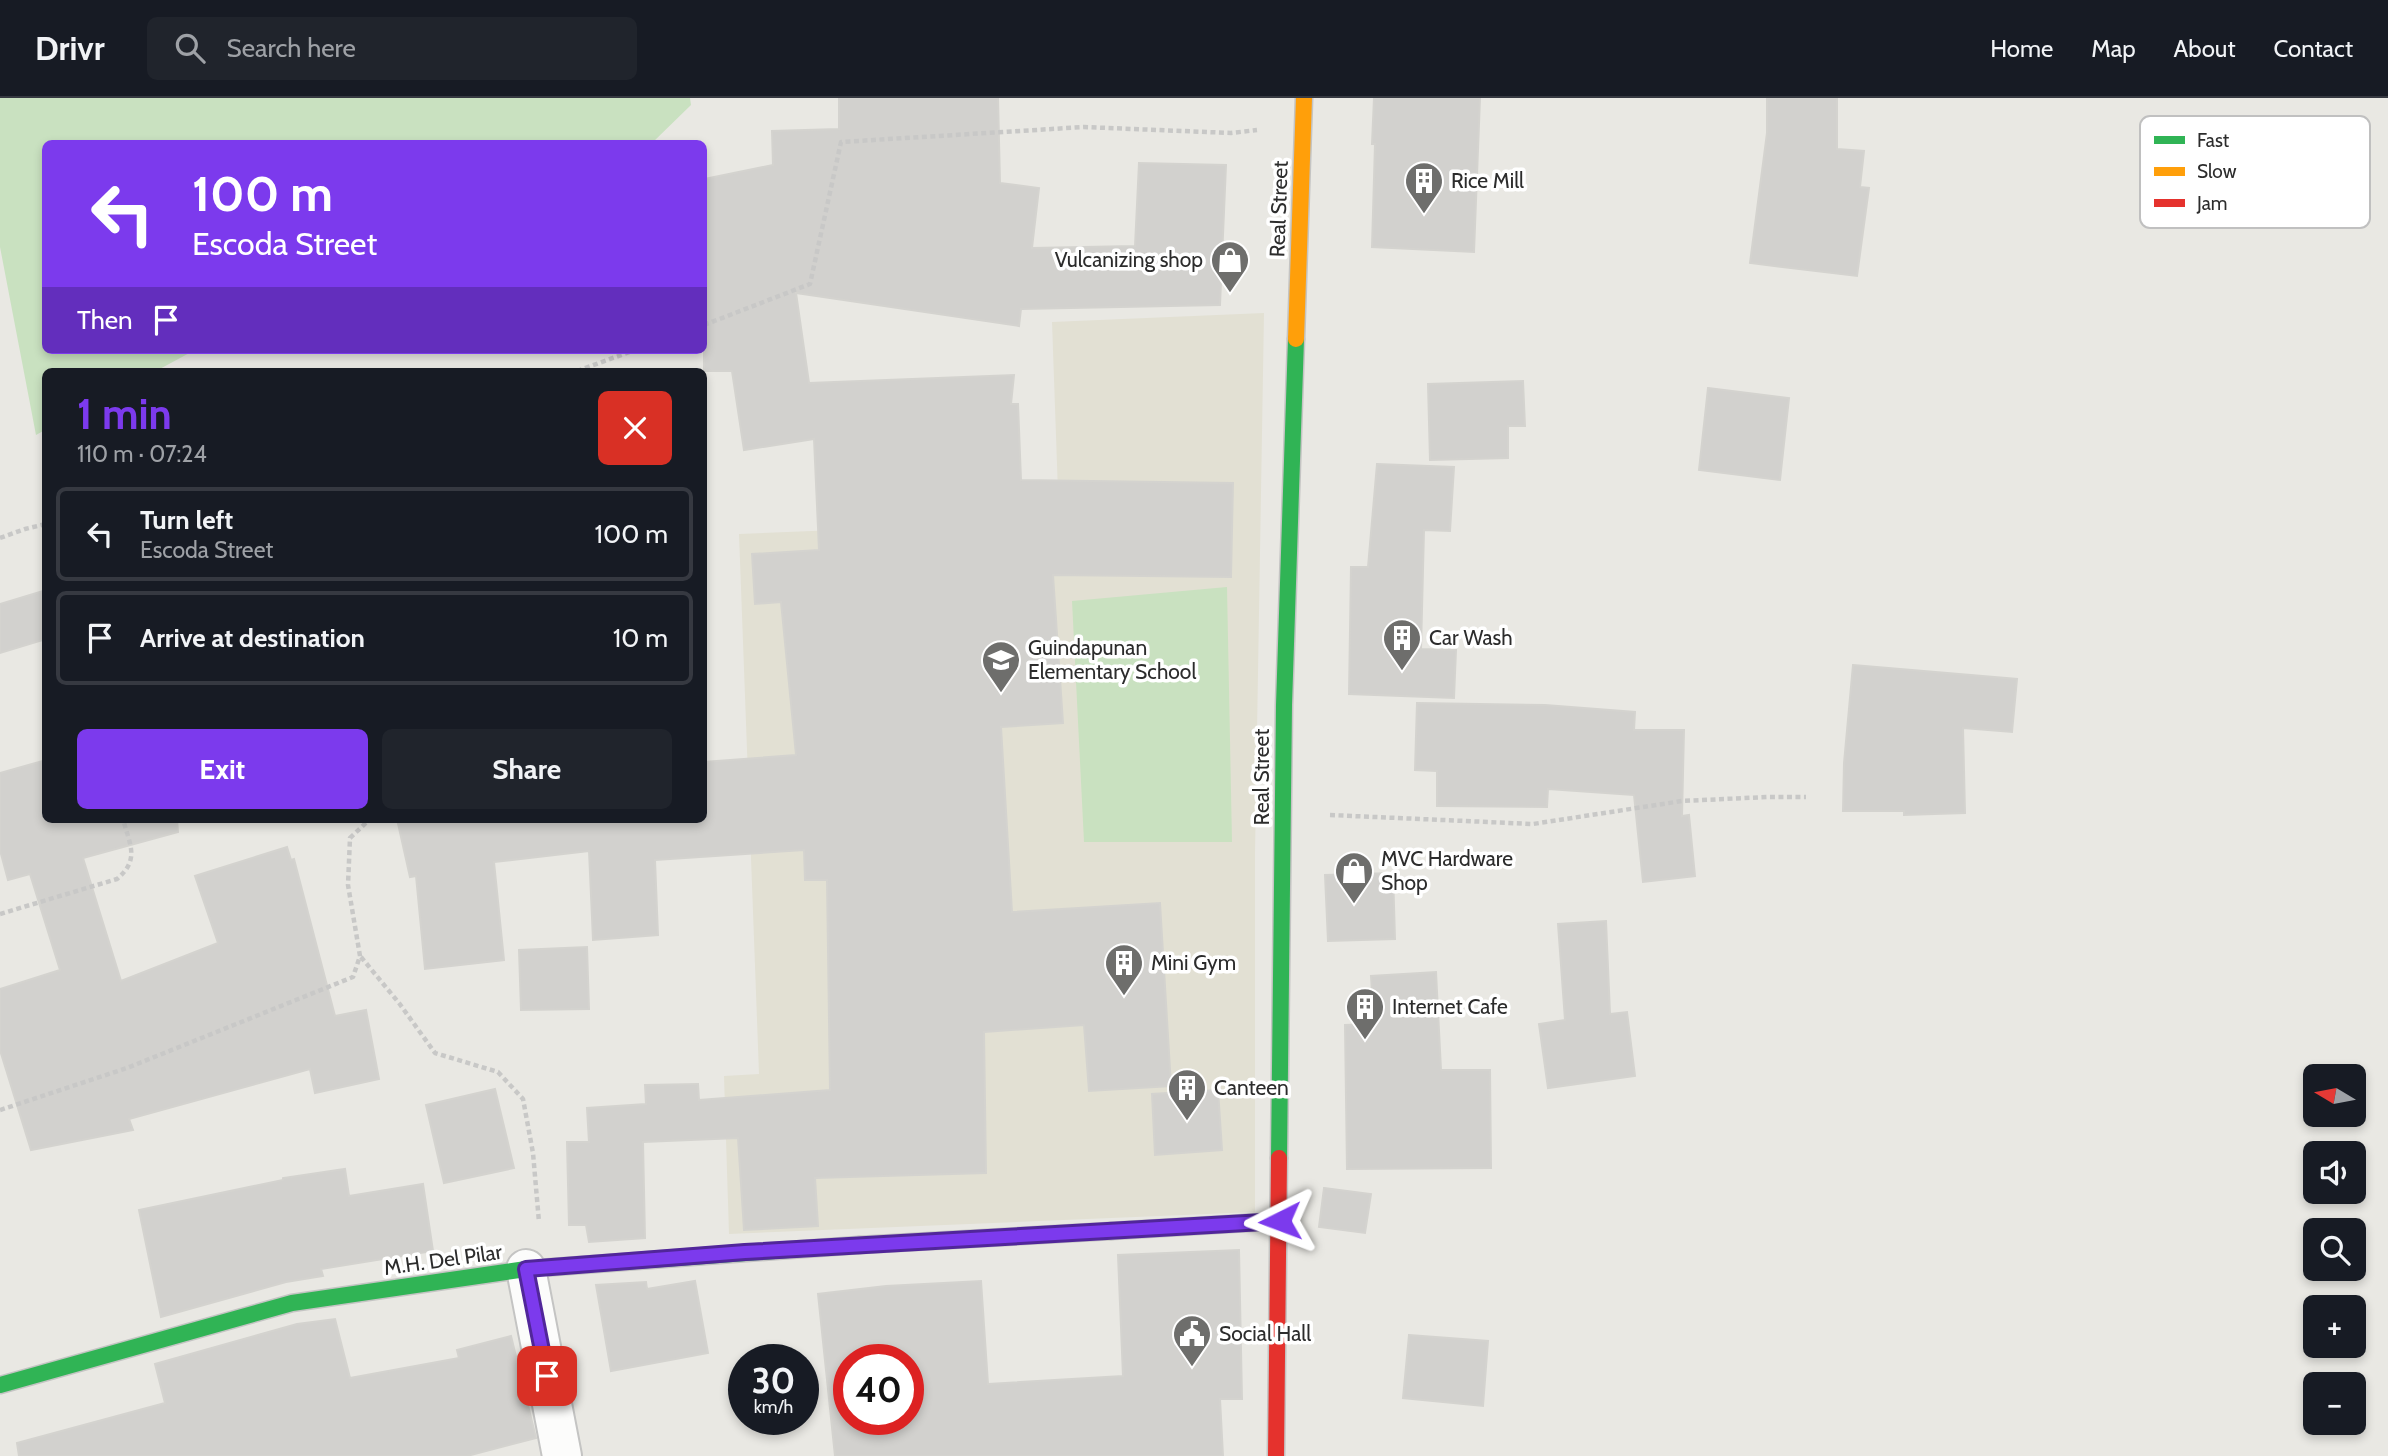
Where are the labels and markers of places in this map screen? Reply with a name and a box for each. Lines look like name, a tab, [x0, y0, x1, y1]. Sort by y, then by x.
building icon: Rice Mill	[1403, 160, 1445, 215]
place label: Rice Mill	[1451, 168, 1524, 193]
shop icon: Vulcanizing shop	[1209, 239, 1251, 294]
place label: Vulcanizing shop	[1055, 247, 1203, 272]
building icon: Car Wash	[1381, 617, 1423, 672]
place label: Car Wash	[1429, 625, 1513, 650]
place label: Guindapunan Elementary School	[1028, 635, 1196, 684]
school or university icon: Guindapunan Elementary School	[980, 639, 1022, 694]
place label: MVC Hardware Shop	[1381, 846, 1513, 895]
shop icon: MVC Hardware Shop	[1333, 850, 1375, 905]
building icon: Mini Gym	[1103, 942, 1145, 997]
place label: Mini Gym	[1151, 950, 1236, 975]
building icon: Internet Cafe	[1344, 986, 1386, 1041]
place label: Internet Cafe	[1392, 994, 1508, 1019]
building icon: Canteen	[1166, 1067, 1208, 1122]
place label: Canteen	[1214, 1075, 1289, 1100]
public building icon: Social Hall	[1171, 1313, 1213, 1368]
place label: Social Hall	[1219, 1321, 1311, 1346]
pin	[517, 1346, 577, 1406]

